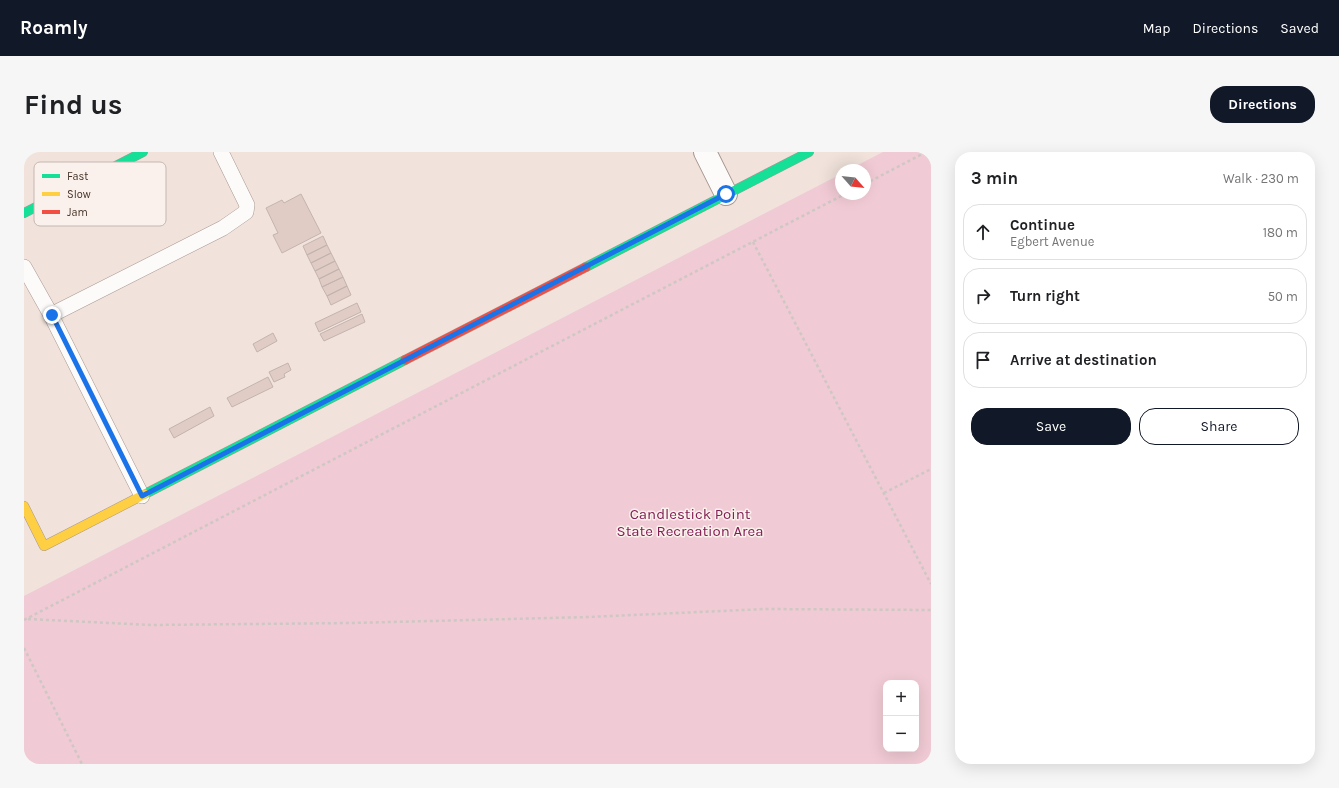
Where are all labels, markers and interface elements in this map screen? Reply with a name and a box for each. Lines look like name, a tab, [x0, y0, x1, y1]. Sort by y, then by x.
text: Roamly	[20, 17, 87, 39]
text: Map	[1143, 20, 1171, 37]
text: Directions	[1193, 20, 1258, 37]
text: Saved	[1280, 20, 1319, 37]
button: Directions	[1210, 86, 1315, 123]
text: Find us	[24, 88, 123, 121]
legend	[34, 162, 166, 226]
north arrow	[835, 164, 871, 200]
text: 3 min	[971, 168, 1018, 188]
text: Fast	[67, 170, 88, 183]
text: Walk · 230 m	[1223, 171, 1299, 186]
route start	[717, 185, 735, 203]
text: Slow	[67, 188, 91, 201]
text: Jam	[67, 206, 88, 219]
text: Continue	[1010, 216, 1075, 234]
icon: ahead	[972, 221, 994, 243]
text: 180 m	[1263, 225, 1298, 240]
text: Egbert Avenue	[1010, 234, 1094, 249]
icon: right	[972, 285, 994, 307]
text: Turn right	[1010, 287, 1080, 305]
text: 50 m	[1268, 289, 1298, 304]
route end	[43, 306, 61, 324]
icon: arrive	[972, 349, 994, 371]
text: Arrive at destination	[1010, 351, 1157, 369]
button: Save	[971, 408, 1131, 445]
button: Share	[1139, 408, 1299, 445]
park label: Candlestick Point State Recreation Area	[617, 505, 763, 540]
map controls	[883, 680, 919, 752]
button: +	[883, 680, 919, 716]
button: −	[883, 716, 919, 752]

